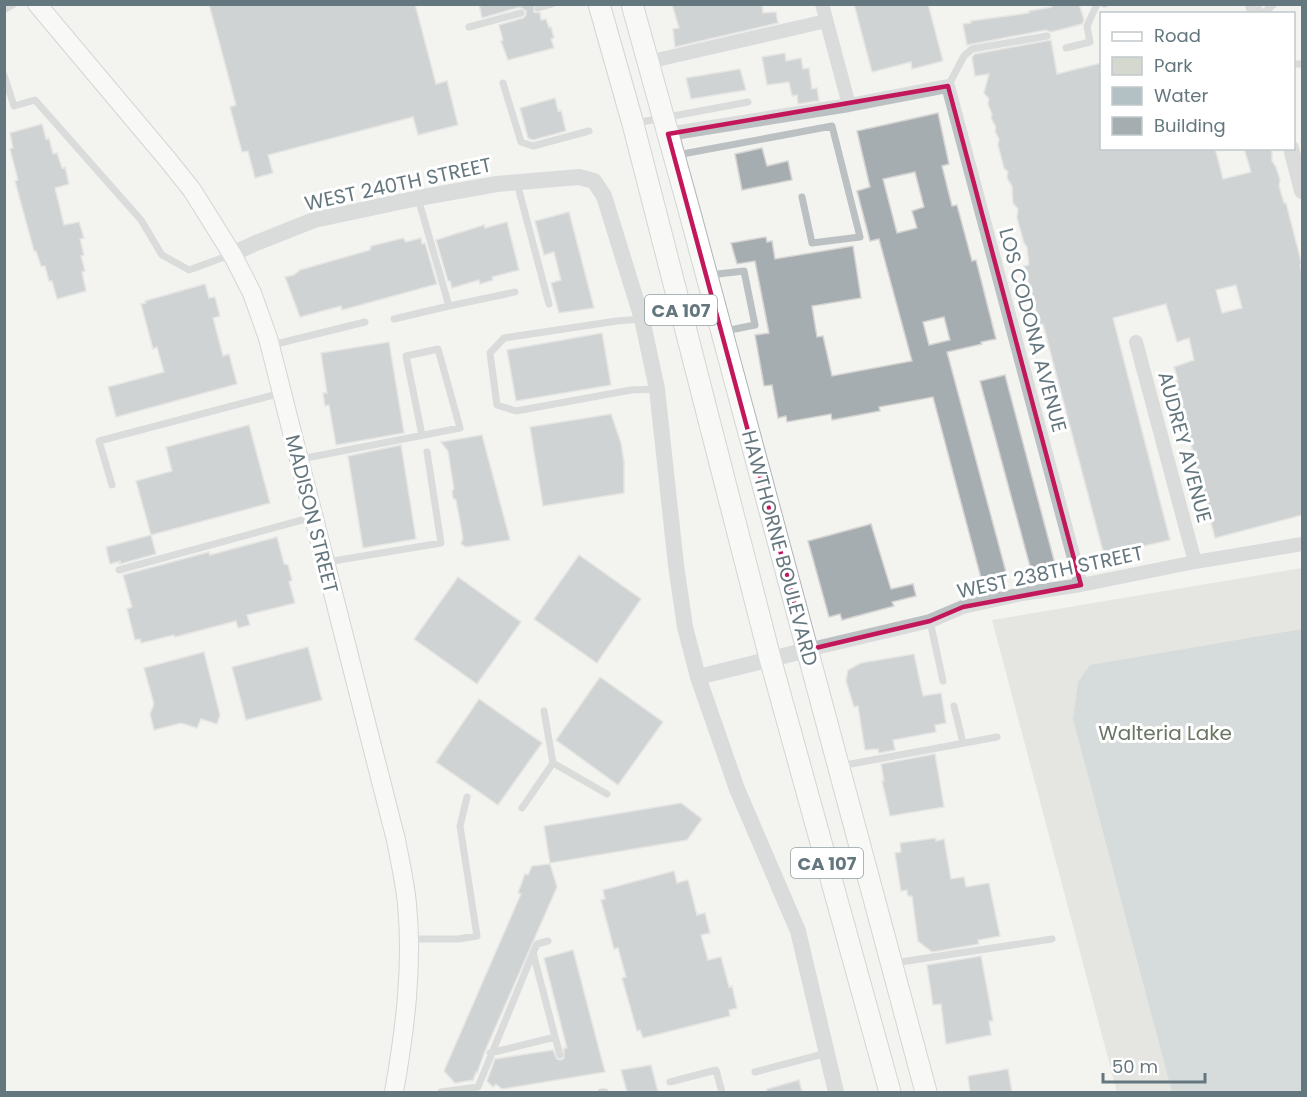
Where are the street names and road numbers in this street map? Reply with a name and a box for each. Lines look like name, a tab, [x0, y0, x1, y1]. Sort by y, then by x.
street label: WEST 240TH STREET	[302, 150, 494, 217]
street label: LOS CODONA AVENUE	[992, 225, 1074, 435]
road number: CA 107	[645, 295, 717, 325]
street label: AUDREY AVENUE	[1151, 368, 1219, 526]
street label: HAWTHORNE BOULEVARD	[735, 427, 825, 669]
street label: MADISON STREET	[279, 432, 345, 596]
street label: WEST 238TH STREET	[954, 539, 1146, 605]
road number: CA 107	[791, 848, 863, 878]

